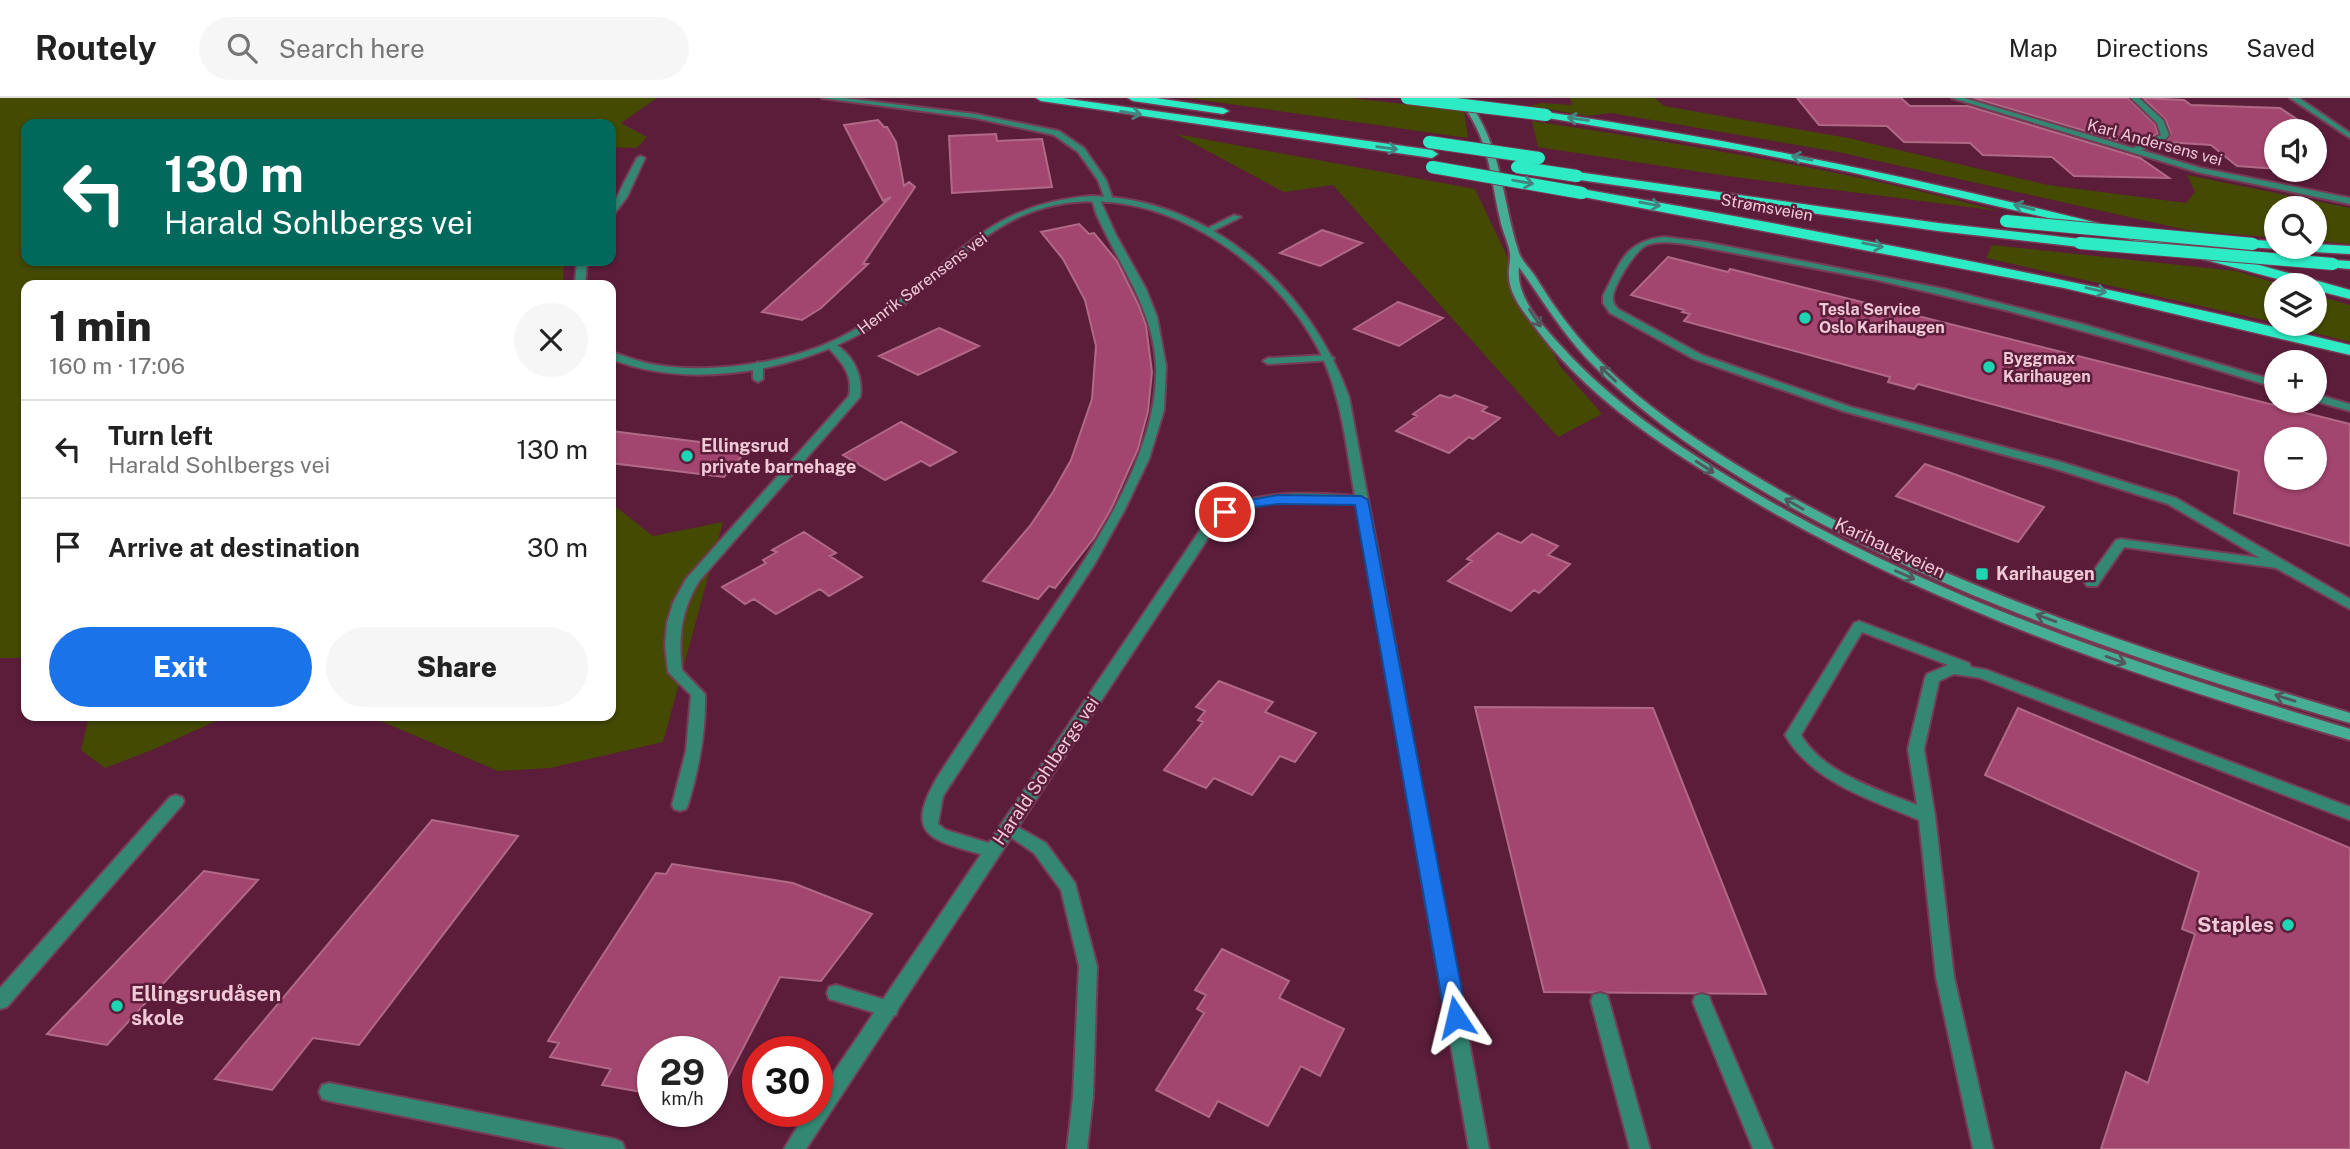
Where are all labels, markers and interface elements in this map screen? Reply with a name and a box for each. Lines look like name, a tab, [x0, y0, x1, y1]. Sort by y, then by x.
search box	[199, 17, 689, 80]
text: Routely	[35, 29, 157, 67]
icon: search	[223, 29, 261, 67]
text: Search here	[279, 33, 425, 64]
text: Map	[2009, 34, 2058, 62]
text: Directions	[2096, 34, 2208, 62]
text: Saved	[2246, 34, 2315, 62]
one-way arrow	[1120, 106, 1142, 119]
one-way arrow	[1567, 113, 1590, 126]
street label: Karl Andersens vei	[2085, 115, 2225, 170]
map controls	[2264, 119, 2327, 490]
button: sound	[2264, 119, 2327, 182]
one-way arrow	[1375, 141, 1398, 154]
text: 130 m	[164, 145, 304, 203]
icon: left	[49, 147, 140, 238]
one-way arrow	[1791, 151, 1814, 164]
one-way arrow	[1511, 176, 1534, 190]
street label: Strømsveien	[1719, 190, 1814, 225]
button: search	[2264, 196, 2327, 259]
one-way arrow	[1638, 198, 1660, 211]
one-way arrow	[2013, 200, 2036, 213]
text: Harald Sohlbergs vei	[164, 204, 473, 241]
street label: Henrik Sørensens vei	[854, 229, 991, 338]
one-way arrow	[1861, 238, 1884, 252]
button: layers	[2264, 273, 2327, 336]
one-way arrow	[2084, 284, 2107, 298]
place label: Tesla Service Oslo Karihaugen	[1819, 300, 1945, 337]
text: 1 min	[49, 301, 152, 350]
button: close	[514, 303, 588, 377]
one-way arrow	[1528, 308, 1542, 327]
marker: Tesla Service Oslo Karihaugen	[1797, 310, 1813, 326]
place label: Byggmax Karihaugen	[2003, 349, 2091, 386]
button: +	[2264, 350, 2327, 413]
text: 160 m · 17:06	[49, 352, 185, 379]
marker: Byggmax Karihaugen	[1981, 359, 1997, 375]
one-way arrow	[1600, 365, 1617, 382]
text: Turn left	[108, 420, 213, 451]
button: −	[2264, 427, 2327, 490]
icon: left	[49, 430, 87, 468]
text: 130 m	[516, 434, 588, 465]
place label: Ellingsrud private barnehage	[701, 435, 856, 477]
marker: Ellingsrud private barnehage	[679, 448, 695, 464]
text: Harald Sohlbergs vei	[108, 451, 330, 478]
one-way arrow	[1695, 460, 1714, 474]
pin	[1195, 482, 1255, 542]
icon: arrive	[1206, 493, 1244, 531]
one-way arrow	[1785, 497, 1805, 511]
street label: Karihaugveien	[1832, 513, 1949, 582]
icon: arrive	[49, 528, 87, 566]
text: Arrive at destination	[108, 532, 360, 563]
text: 30 m	[527, 532, 588, 563]
place label: Karihaugen	[1996, 563, 2095, 584]
marker: Karihaugen	[1974, 566, 1990, 582]
one-way arrow	[1894, 569, 1915, 582]
one-way arrow	[2035, 611, 2057, 624]
button: Exit	[49, 627, 312, 707]
button: Share	[326, 627, 588, 707]
one-way arrow	[2104, 655, 2126, 667]
one-way arrow	[2274, 691, 2296, 704]
street label: Harald Sohlbergs vei	[988, 693, 1103, 849]
place label: Staples	[2197, 912, 2274, 937]
marker: Staples	[2280, 917, 2296, 933]
position arrow	[1419, 980, 1493, 1054]
place label: Ellingsrudåsen skole	[131, 981, 281, 1030]
marker: Ellingsrudåsen skole	[109, 998, 125, 1014]
speed limit sign: 30	[742, 1036, 833, 1127]
text: 29	[660, 1052, 705, 1093]
text: km/h	[661, 1088, 704, 1109]

